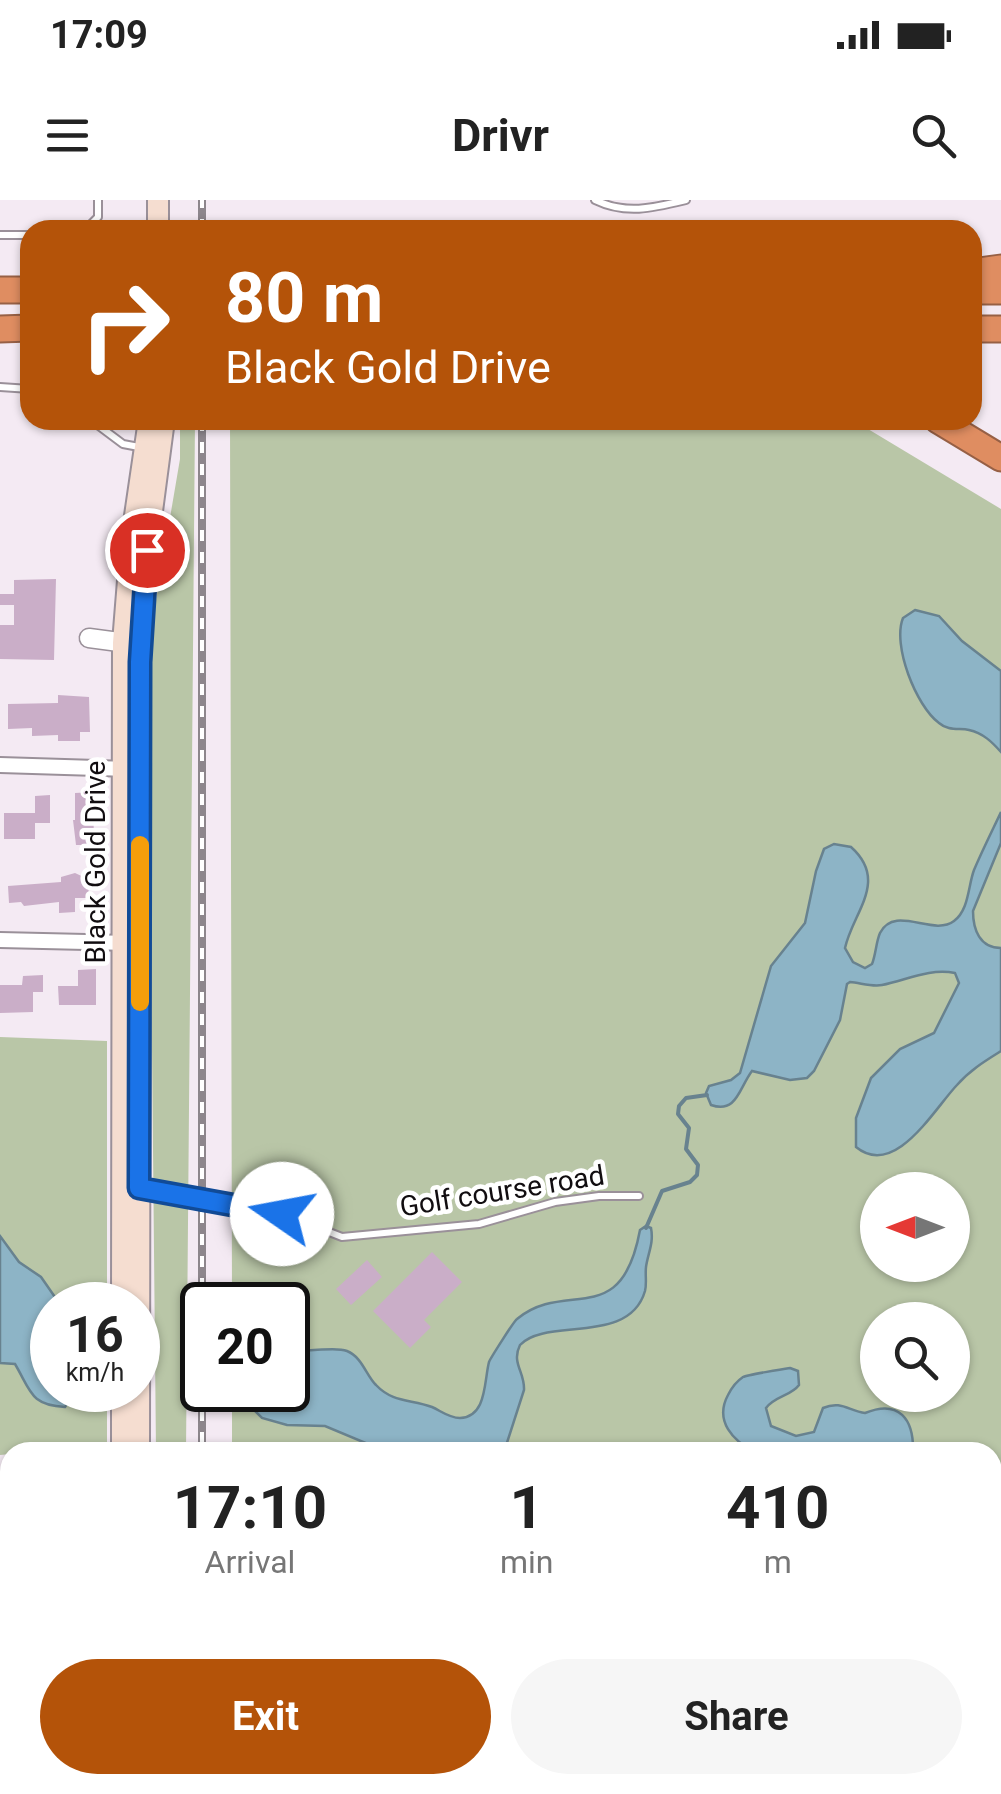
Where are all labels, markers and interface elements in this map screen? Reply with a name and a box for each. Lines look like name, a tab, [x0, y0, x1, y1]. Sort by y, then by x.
text: 17:09	[50, 13, 148, 57]
icon: menu	[40, 108, 95, 163]
icon: search	[906, 108, 961, 163]
text: Drivr	[452, 109, 549, 162]
text: 80 m	[225, 257, 383, 339]
icon: right	[60, 260, 190, 390]
text: Black Gold Drive	[225, 341, 551, 394]
pin	[105, 508, 190, 593]
icon: arrive	[120, 523, 175, 578]
street label: Black Gold Drive	[79, 761, 112, 963]
street label: Golf course road	[397, 1159, 607, 1223]
position arrow	[230, 1162, 334, 1266]
north arrow	[860, 1172, 970, 1282]
map controls	[860, 1172, 970, 1412]
speed limit sign: 20	[180, 1282, 310, 1412]
button: search	[860, 1302, 970, 1412]
text: 16	[66, 1306, 124, 1364]
text: km/h	[66, 1358, 124, 1387]
text: 17:10	[173, 1472, 327, 1543]
text: 1	[509, 1472, 544, 1543]
text: 410	[726, 1472, 829, 1543]
text: Arrival	[205, 1543, 295, 1581]
text: min	[500, 1543, 553, 1581]
text: m	[764, 1543, 792, 1581]
button: Exit	[40, 1659, 491, 1774]
button: Share	[511, 1659, 962, 1774]

